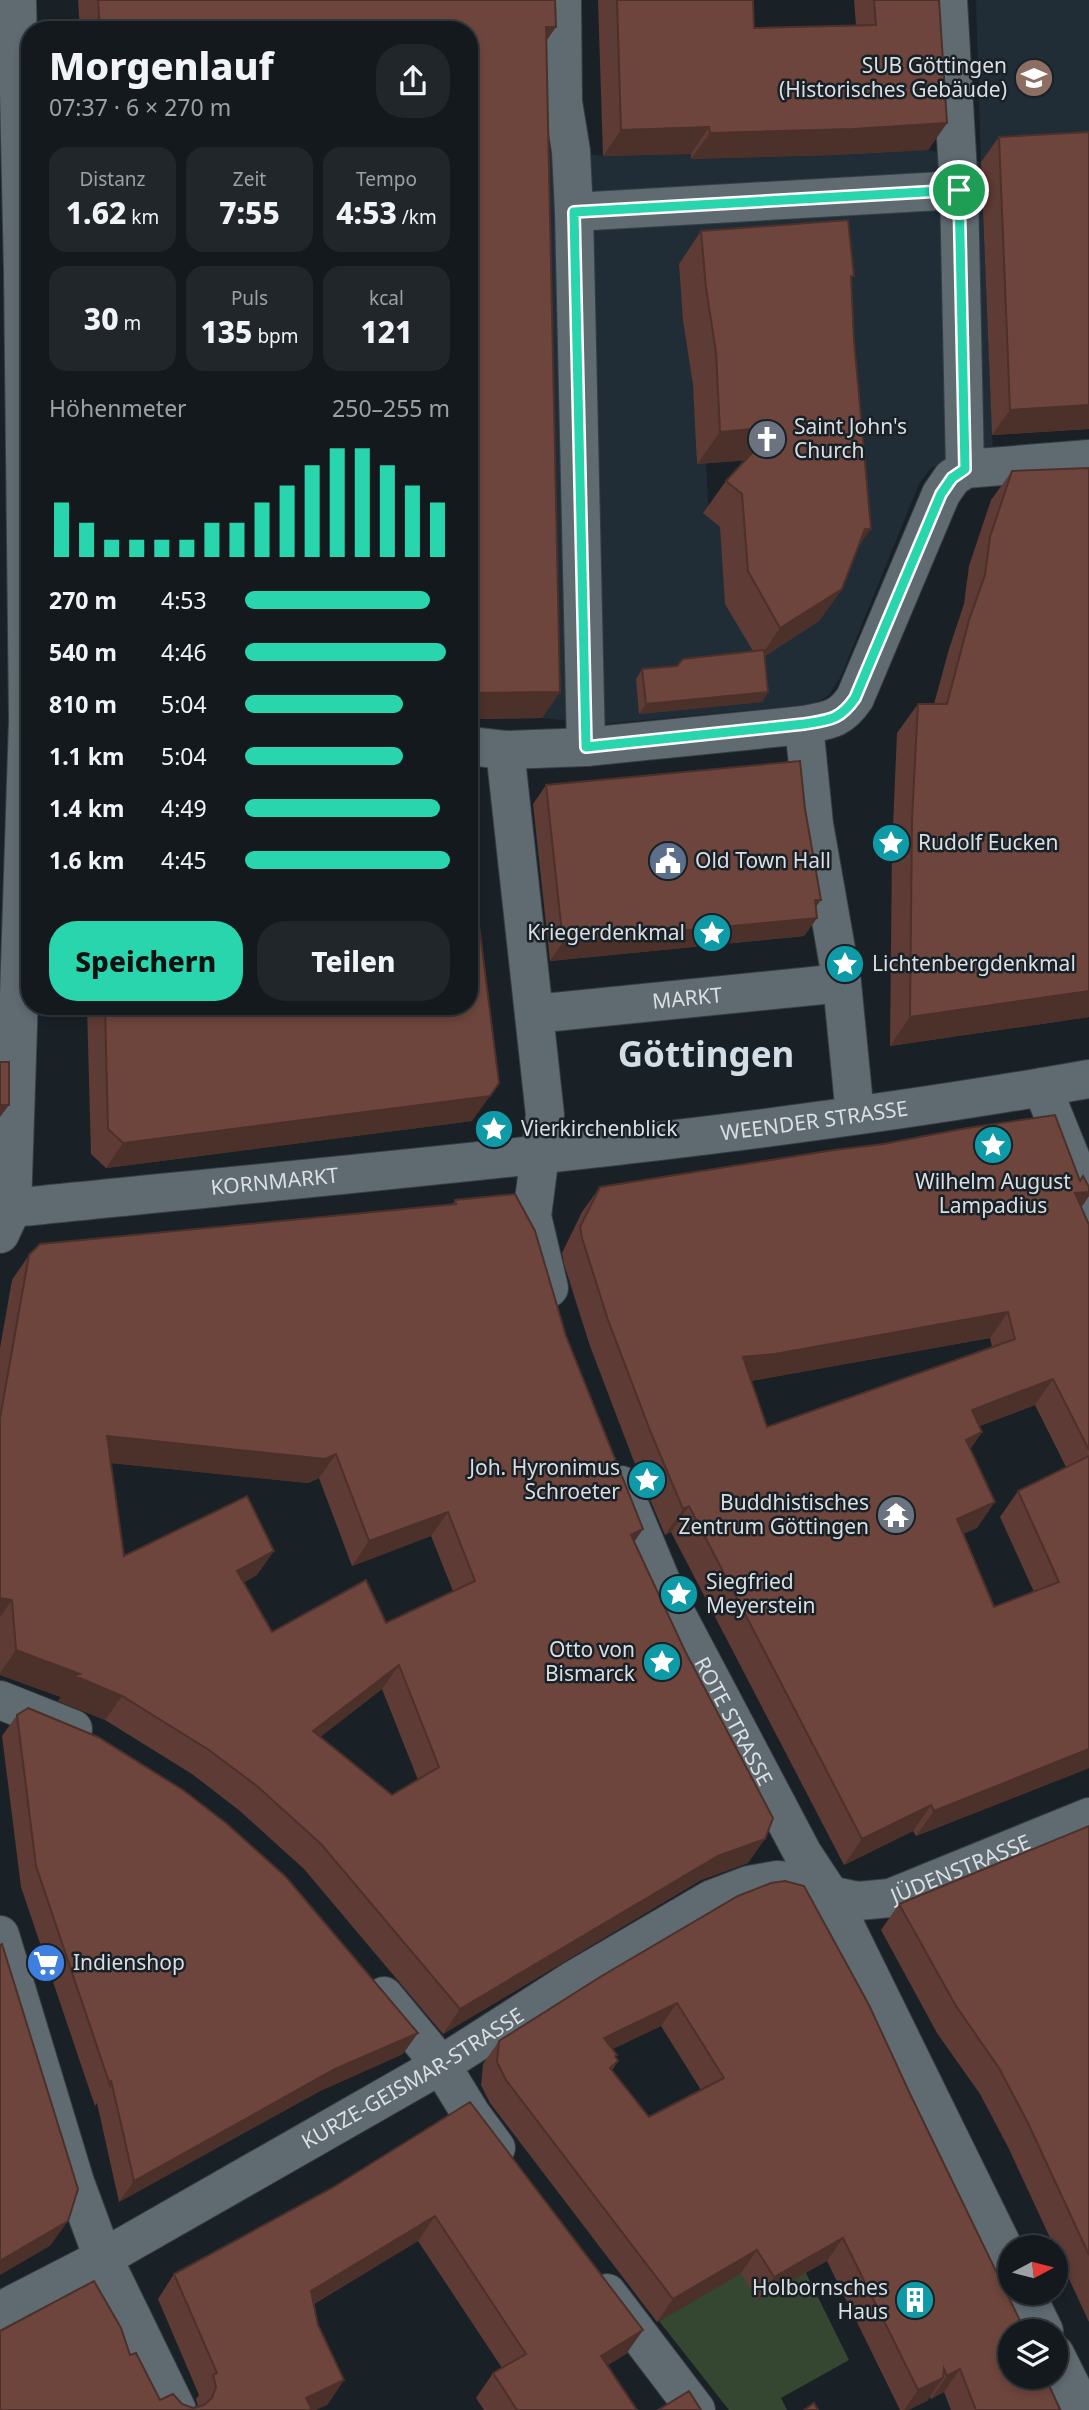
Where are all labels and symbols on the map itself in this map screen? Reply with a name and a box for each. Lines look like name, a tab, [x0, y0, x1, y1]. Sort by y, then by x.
place label: SUB Göttingen (Historisches Gebäude)	[779, 51, 1007, 103]
school or university icon: SUB Göttingen (Historisches Gebäude)	[1013, 57, 1055, 99]
pin	[929, 160, 989, 220]
place label: Saint John's Church	[794, 412, 907, 464]
church icon: Saint John's Church	[746, 418, 788, 460]
place icon: Rudolf Eucken	[870, 822, 912, 864]
place label: Rudolf Eucken	[918, 828, 1059, 856]
public building icon: Old Town Hall	[647, 840, 689, 882]
place label: Old Town Hall	[695, 846, 831, 874]
place icon: Kriegerdenkmal	[691, 912, 733, 954]
place label: Kriegerdenkmal	[527, 918, 685, 946]
place icon: Lichtenbergdenkmal	[824, 943, 866, 985]
place label: Lichtenbergdenkmal	[872, 949, 1076, 977]
street label: MARKT	[651, 980, 724, 1015]
district label: Göttingen	[618, 1030, 794, 1077]
street label: WEENDER STRASSE	[719, 1093, 910, 1146]
place icon: Vierkirchenblick	[473, 1108, 515, 1150]
place label: Vierkirchenblick	[521, 1114, 678, 1142]
place icon: Wilhelm August Lampadius	[972, 1124, 1014, 1166]
street label: KORNMARKT	[209, 1161, 340, 1201]
place label: Wilhelm August Lampadius	[915, 1167, 1071, 1219]
place label: Joh. Hyronimus Schroeter	[467, 1453, 620, 1505]
place icon: Joh. Hyronimus Schroeter	[626, 1459, 668, 1501]
place label: Buddhistisches Zentrum Göttingen	[679, 1488, 869, 1540]
temple icon: Buddhistisches Zentrum Göttingen	[875, 1494, 917, 1536]
place label: Siegfried Meyerstein	[706, 1567, 816, 1619]
place icon: Siegfried Meyerstein	[658, 1573, 700, 1615]
place label: Otto von Bismarck	[545, 1635, 636, 1687]
place icon: Otto von Bismarck	[641, 1641, 683, 1683]
street label: ROTE STRASSE	[688, 1652, 780, 1790]
street label: JÜDENSTRASSE	[884, 1827, 1034, 1910]
supermarket icon: Indienshop	[25, 1942, 67, 1984]
place label: Indienshop	[73, 1948, 185, 1976]
street label: KURZE-GEISMAR-STRASSE	[296, 2001, 529, 2155]
north arrow	[998, 2235, 1068, 2305]
place label: Holbornsches Haus	[752, 2273, 888, 2325]
building icon: Holbornsches Haus	[894, 2279, 936, 2321]

